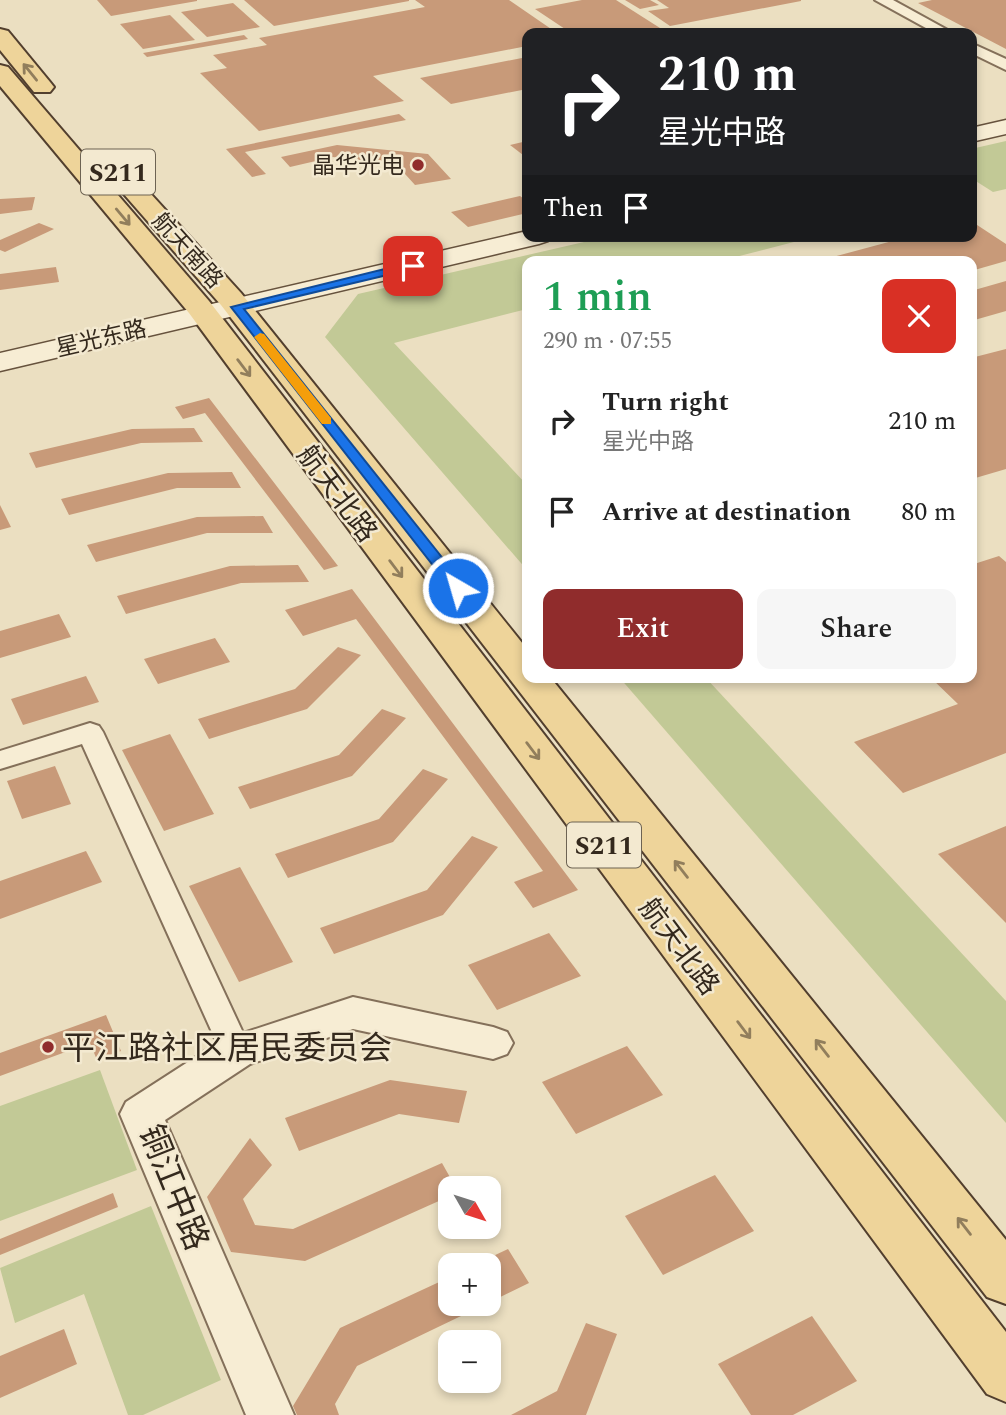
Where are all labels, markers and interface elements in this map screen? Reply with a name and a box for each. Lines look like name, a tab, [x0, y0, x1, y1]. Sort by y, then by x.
text: 210 m	[658, 38, 797, 113]
icon: right	[543, 56, 634, 147]
one-way arrow	[22, 64, 37, 82]
text: 星光中路	[658, 109, 786, 158]
place label: 晶华光电	[312, 149, 404, 184]
road number: S211	[81, 150, 155, 195]
marker: 晶华光电	[410, 157, 426, 173]
text: Then	[543, 188, 603, 228]
icon: arrive	[617, 189, 655, 227]
street label: 航天南路	[143, 205, 231, 297]
one-way arrow	[115, 208, 131, 226]
pin	[383, 236, 443, 296]
icon: arrive	[394, 247, 432, 285]
text: 1 min	[543, 266, 652, 329]
button: close	[882, 279, 956, 353]
street label: 星光东路	[53, 312, 150, 367]
text: 290 m · 07:55	[543, 324, 672, 359]
one-way arrow	[236, 359, 251, 377]
text: Turn right	[602, 382, 729, 422]
text: 210 m	[888, 401, 956, 441]
icon: right	[543, 402, 581, 440]
text: 星光中路	[602, 425, 694, 460]
street label: 航天北路	[286, 436, 388, 552]
text: Arrive at destination	[602, 492, 851, 532]
text: 80 m	[901, 492, 956, 532]
icon: arrive	[543, 493, 581, 531]
position arrow	[421, 551, 495, 625]
one-way arrow	[388, 560, 403, 578]
button: Exit	[543, 589, 743, 669]
button: Share	[757, 589, 956, 669]
one-way arrow	[526, 741, 540, 760]
road number: S211	[567, 822, 641, 867]
one-way arrow	[674, 861, 689, 879]
street label: 航天北路	[628, 889, 730, 1005]
one-way arrow	[737, 1020, 752, 1039]
place label: 平江路社区居民委员会	[62, 1024, 392, 1074]
marker: 平江路社区居民委员会	[40, 1039, 56, 1055]
one-way arrow	[815, 1039, 830, 1057]
street label: 铜江中路	[125, 1117, 221, 1258]
north arrow	[438, 1176, 500, 1239]
map controls	[438, 1176, 501, 1393]
one-way arrow	[956, 1217, 971, 1236]
button: +	[438, 1253, 501, 1316]
button: −	[438, 1330, 501, 1393]

